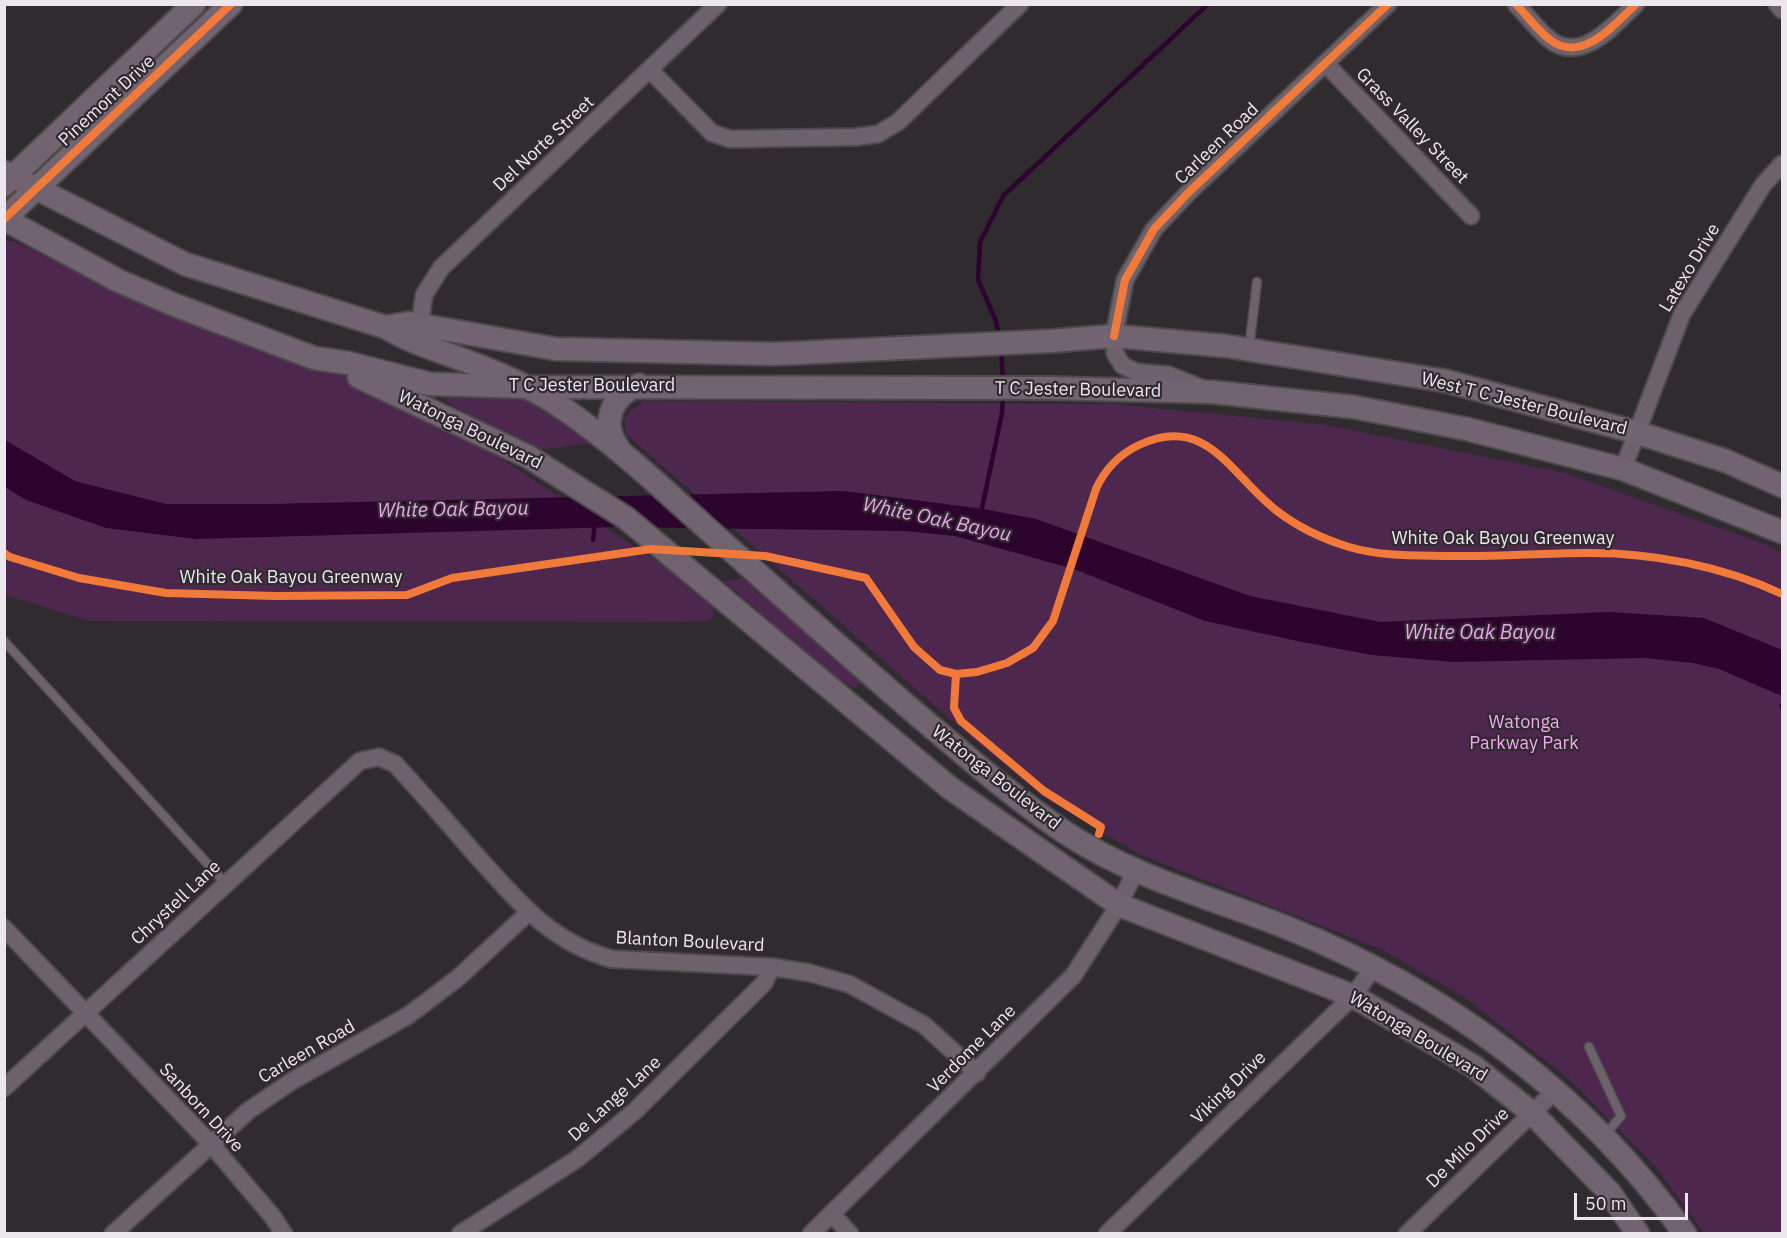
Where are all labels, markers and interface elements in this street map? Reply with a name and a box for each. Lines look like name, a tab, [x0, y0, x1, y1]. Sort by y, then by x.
street label: Pinemont Drive	[54, 51, 160, 151]
street label: Grass Valley Street	[1351, 64, 1473, 188]
street label: Del Norte Street	[489, 92, 599, 196]
street label: Carleen Road	[1171, 99, 1263, 189]
street label: Latexo Drive	[1655, 220, 1725, 316]
street label: West T C Jester Boulevard	[1419, 368, 1629, 440]
street label: T C Jester Boulevard	[509, 375, 675, 397]
street label: T C Jester Boulevard	[995, 378, 1161, 402]
street label: Watonga Boulevard	[395, 386, 545, 474]
water label: White Oak Bayou	[861, 493, 1013, 547]
water label: White Oak Bayou	[377, 497, 529, 523]
street label: White Oak Bayou Greenway	[1391, 528, 1615, 550]
street label: White Oak Bayou Greenway	[179, 567, 403, 589]
water label: White Oak Bayou	[1404, 621, 1556, 645]
park label: Watonga Parkway Park	[1469, 712, 1579, 754]
street label: Watonga Boulevard	[927, 721, 1065, 835]
street label: Chrystell Lane	[127, 856, 225, 950]
street label: Blanton Boulevard	[615, 927, 765, 957]
street label: Watonga Boulevard	[1345, 987, 1491, 1087]
street label: Verdome Lane	[923, 1000, 1021, 1098]
street label: Carleen Road	[255, 1016, 359, 1088]
street label: Viking Drive	[1187, 1047, 1271, 1129]
street label: De Lange Lane	[564, 1052, 666, 1146]
street label: Sanborn Drive	[154, 1059, 248, 1157]
street label: De Milo Drive	[1422, 1103, 1514, 1193]
scale bar	[1577, 1181, 1691, 1219]
text: 50 m	[1585, 1192, 1627, 1215]

